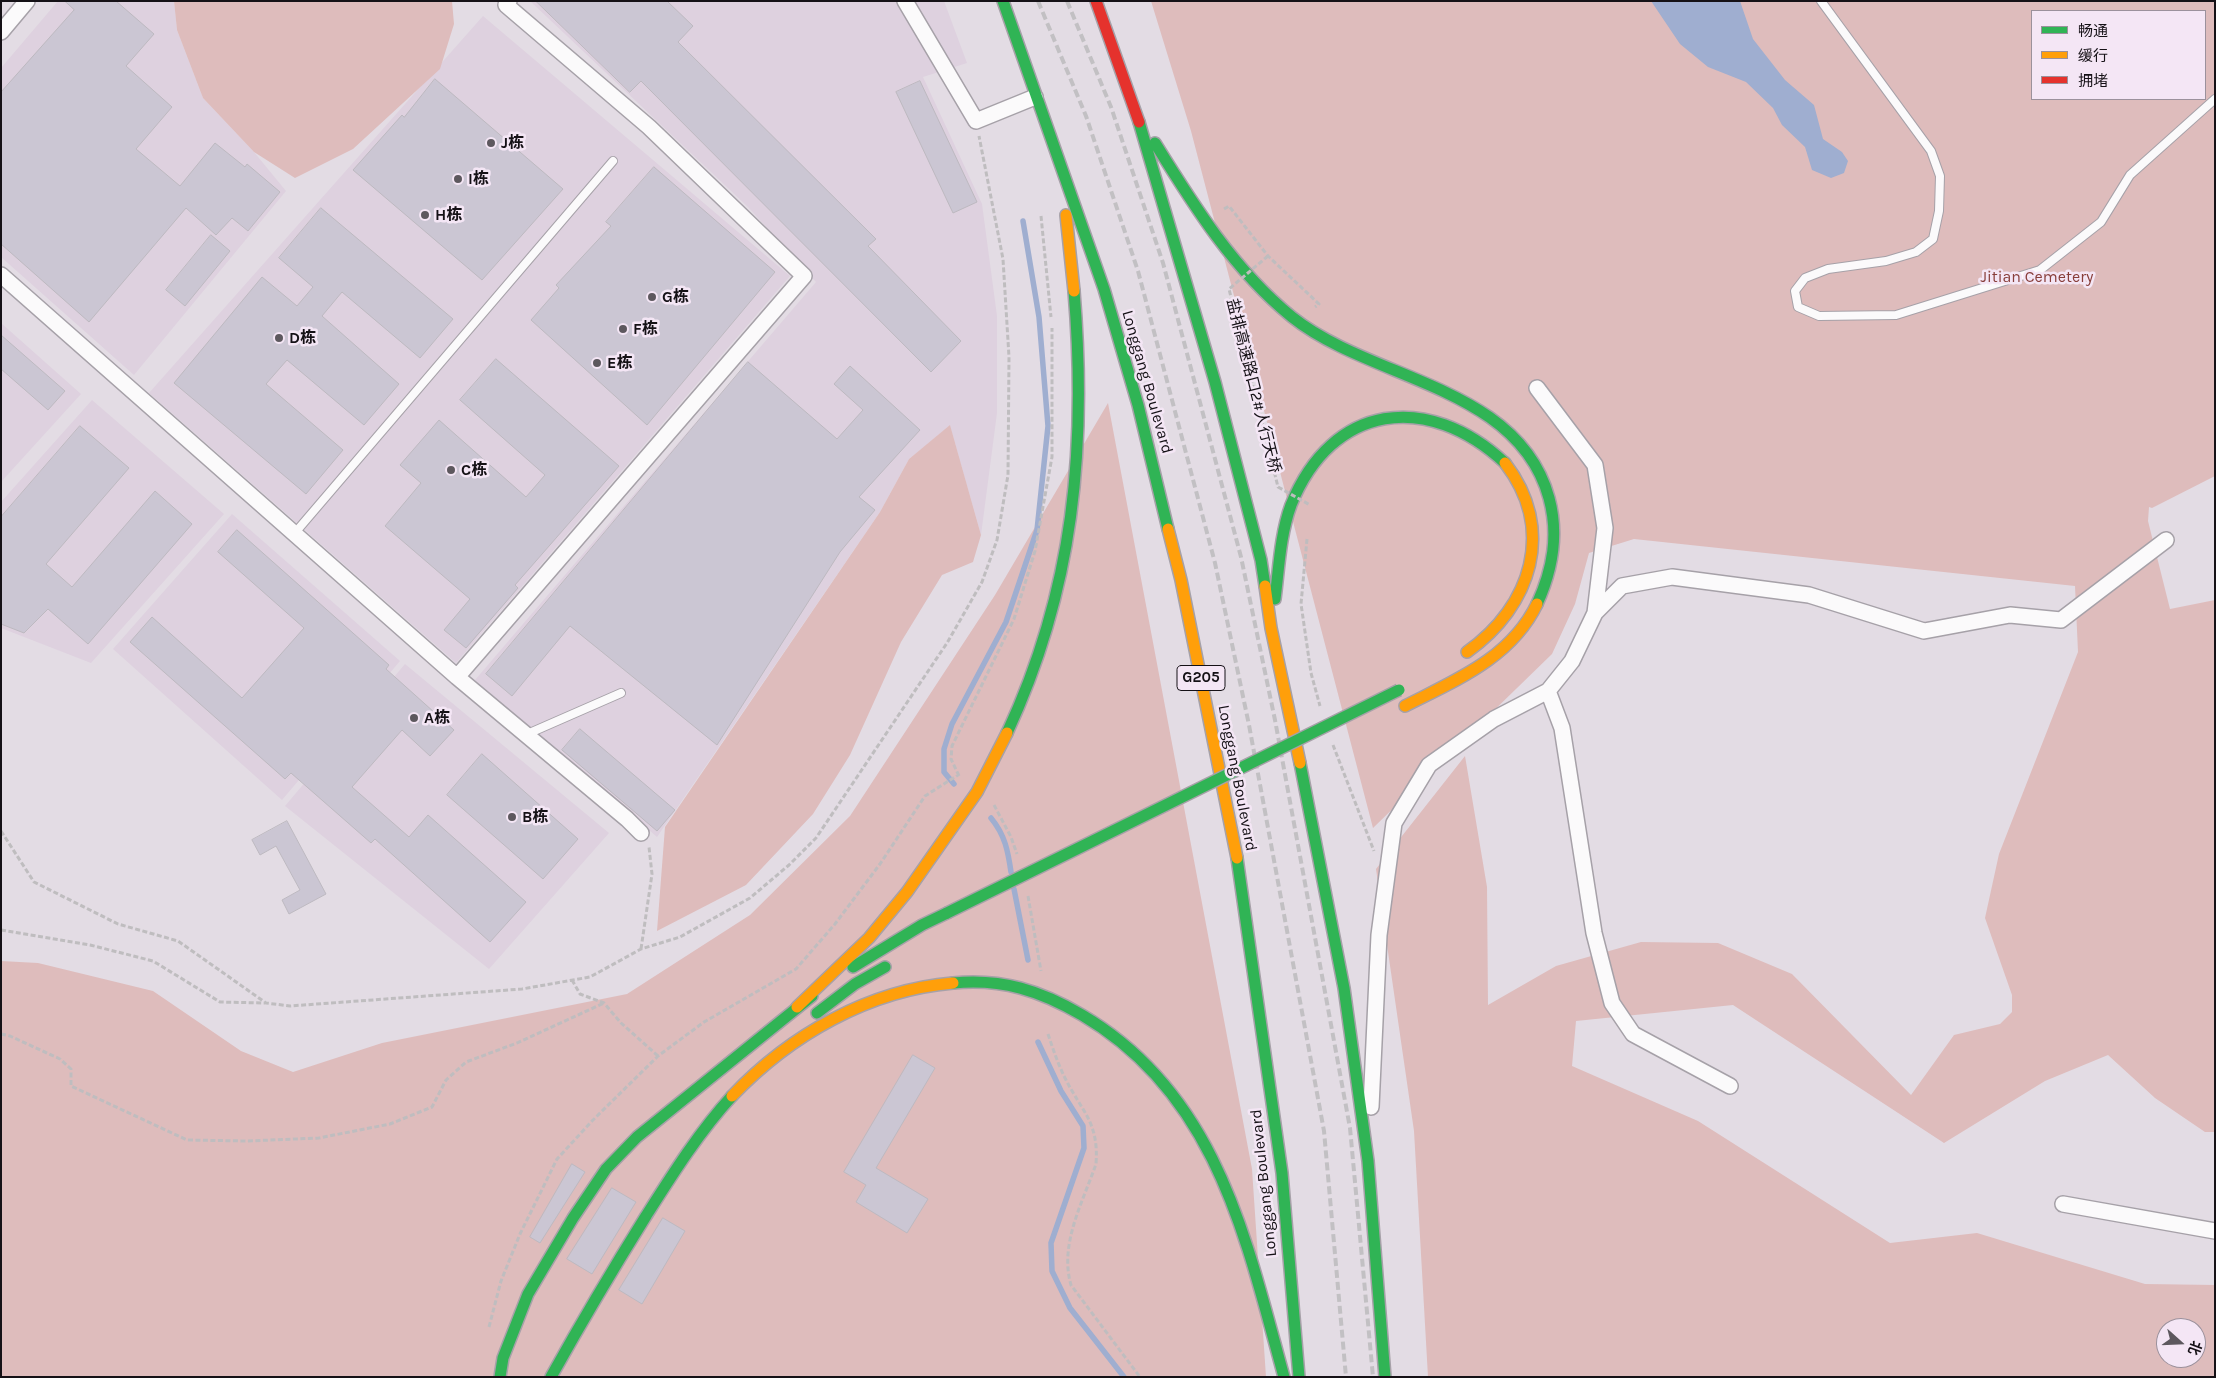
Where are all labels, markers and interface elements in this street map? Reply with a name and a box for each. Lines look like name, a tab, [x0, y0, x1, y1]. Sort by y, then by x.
legend	[2031, 10, 2206, 100]
text: 畅通	[2078, 22, 2108, 40]
text: 缓行	[2078, 47, 2108, 65]
text: 拥堵	[2078, 72, 2108, 90]
place label: J栋	[501, 133, 524, 153]
marker: J栋	[485, 137, 497, 149]
place label: I栋	[468, 169, 489, 189]
marker: I栋	[452, 173, 464, 185]
place label: H栋	[435, 205, 462, 225]
marker: H栋	[419, 209, 431, 221]
park label: Jitian Cemetery	[1981, 267, 2093, 287]
place label: G栋	[662, 287, 689, 307]
marker: G栋	[646, 291, 658, 303]
street label: 盐排高速路口2#人行天桥	[1222, 297, 1284, 475]
street label: Longgang Boulevard	[1117, 308, 1177, 456]
place label: F栋	[633, 319, 658, 339]
marker: F栋	[617, 323, 629, 335]
place label: D栋	[289, 328, 316, 348]
marker: D栋	[273, 332, 285, 344]
place label: E栋	[607, 353, 632, 373]
marker: E栋	[591, 357, 603, 369]
place label: C栋	[461, 460, 487, 480]
marker: C栋	[445, 464, 457, 476]
road number: G205	[1177, 666, 1225, 690]
street label: Longgang Boulevard	[1213, 703, 1261, 853]
place label: A栋	[424, 708, 450, 728]
marker: A栋	[408, 712, 420, 724]
place label: B栋	[522, 807, 548, 827]
marker: B栋	[506, 811, 518, 823]
street label: Longgang Boulevard	[1247, 1108, 1281, 1258]
north arrow	[2156, 1318, 2206, 1368]
text: 北	[2184, 1338, 2205, 1357]

